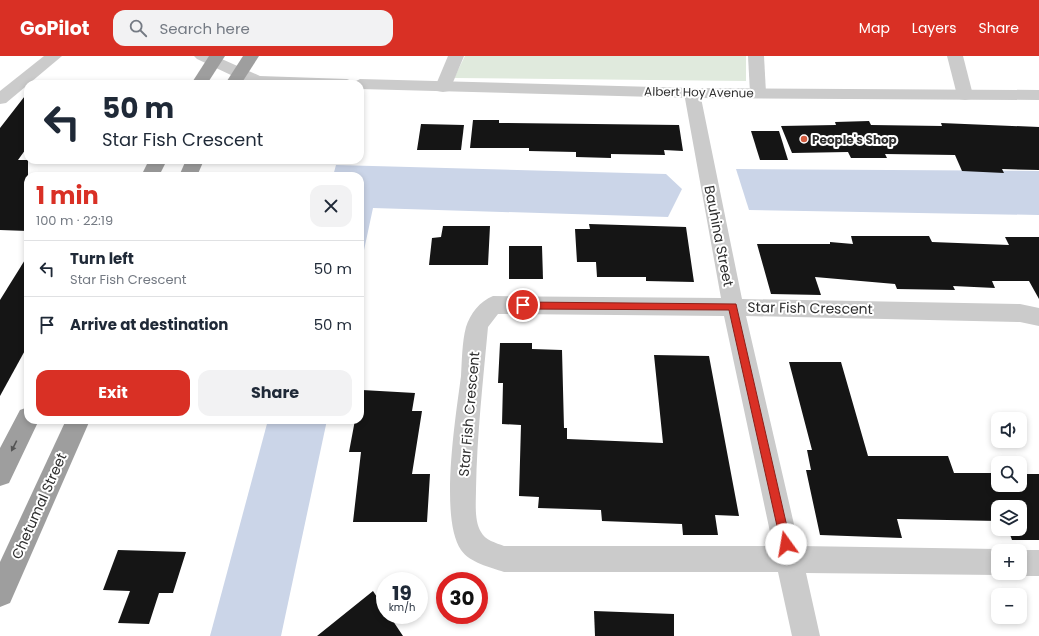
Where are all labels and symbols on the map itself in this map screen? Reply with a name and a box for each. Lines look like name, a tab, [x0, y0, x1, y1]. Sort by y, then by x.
street label: Albert Hoy Avenue	[644, 83, 754, 101]
place label: People's Shop	[812, 131, 897, 148]
marker: People's Shop	[799, 134, 809, 144]
street label: Bauhina Street	[699, 184, 739, 288]
pin	[506, 288, 540, 322]
street label: Star Fish Crescent	[747, 297, 873, 319]
street label: Star Fish Crescent	[454, 351, 484, 477]
one-way arrow	[11, 440, 17, 451]
street label: Chetumal Street	[7, 450, 71, 562]
position arrow	[765, 523, 807, 565]
speed limit sign: 30	[436, 572, 488, 624]

